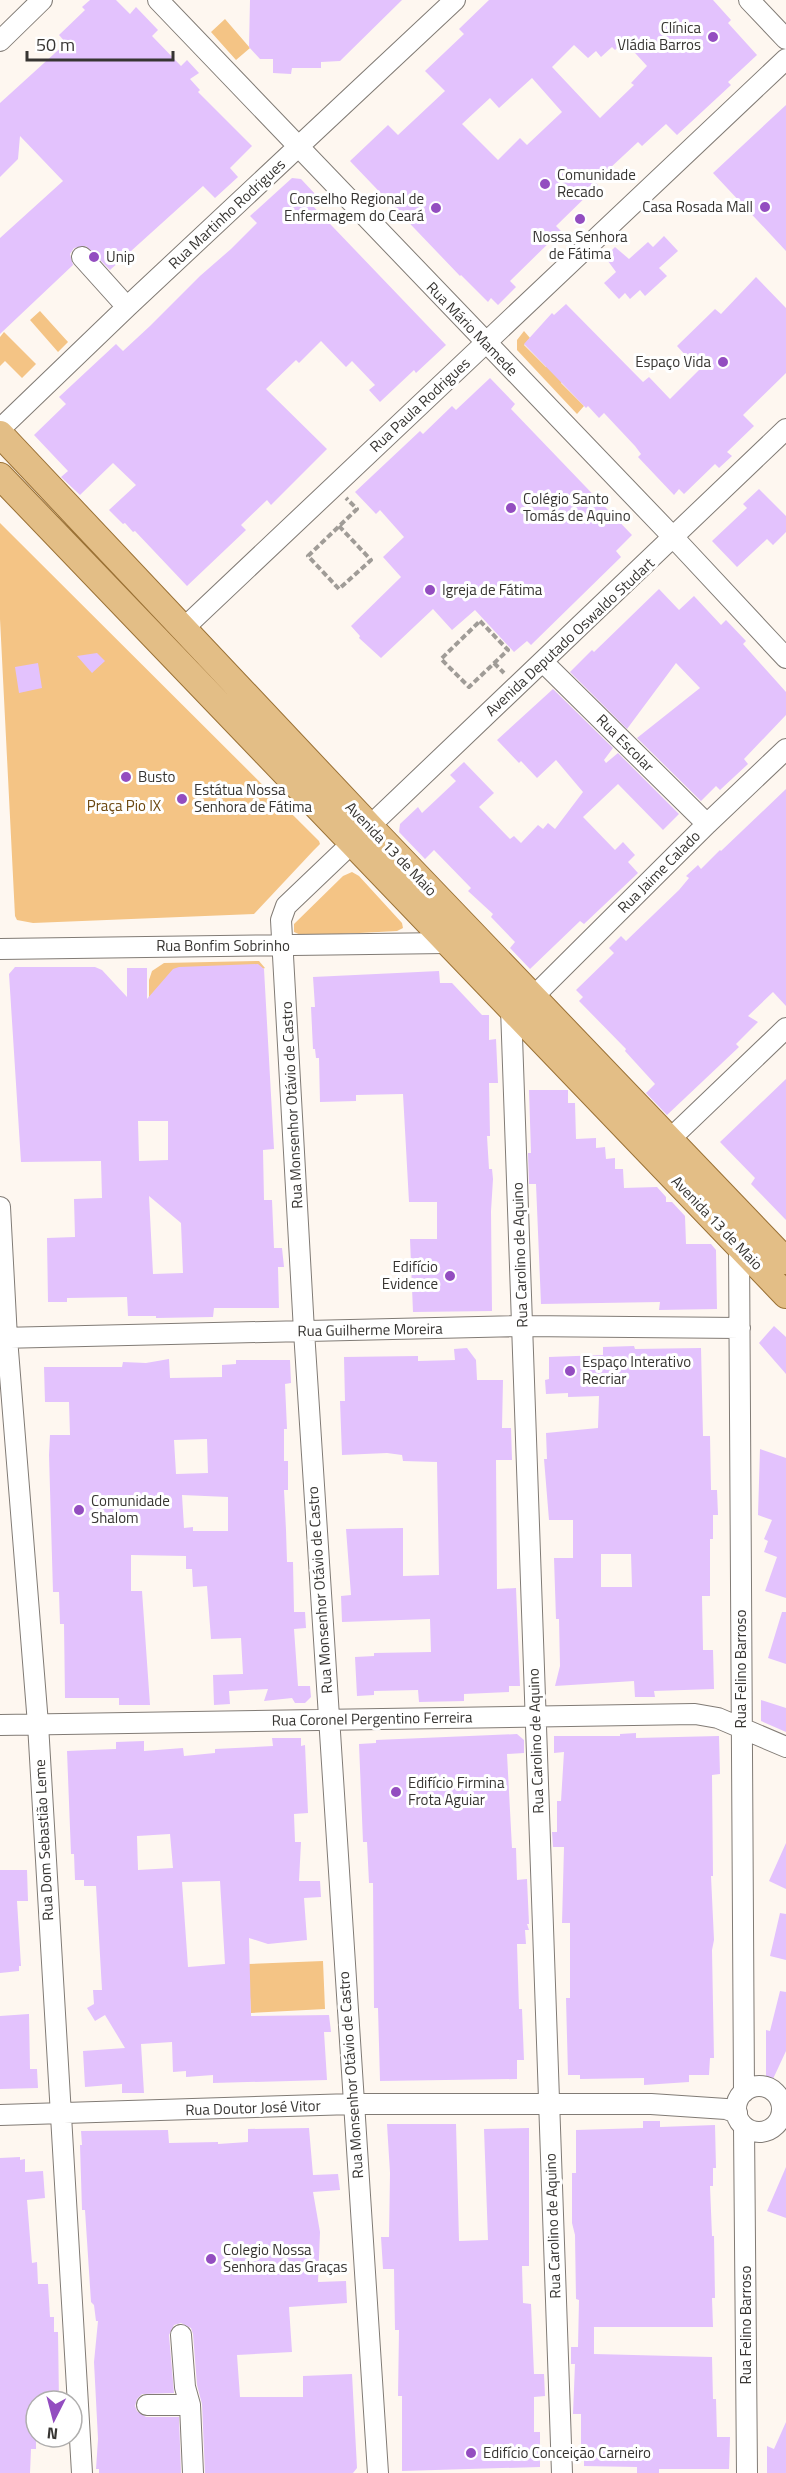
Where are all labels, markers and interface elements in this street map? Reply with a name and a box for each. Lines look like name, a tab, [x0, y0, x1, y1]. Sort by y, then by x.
place label: Clínica Vládia Barros	[617, 16, 701, 56]
scale bar	[27, 24, 172, 62]
marker: Clínica Vládia Barros	[706, 30, 720, 44]
text: 50 m	[36, 31, 75, 58]
street label: Rua Martinho Rodrigues	[163, 153, 290, 274]
place label: Comunidade Recado	[557, 163, 636, 203]
marker: Comunidade Recado	[538, 177, 552, 191]
place label: Conselho Regional de Enfermagem do Ceará	[284, 187, 424, 227]
place label: Casa Rosada Mall	[642, 195, 753, 218]
marker: Casa Rosada Mall	[758, 200, 772, 214]
marker: Conselho Regional de Enfermagem do Ceará	[429, 201, 443, 215]
marker: Nossa Senhora de Fátima	[573, 212, 587, 226]
place label: Nossa Senhora de Fátima	[532, 225, 628, 265]
place label: Unip	[106, 245, 135, 268]
marker: Unip	[87, 250, 101, 264]
street label: Rua Mário Mamede	[421, 276, 524, 381]
place label: Espaço Vida	[635, 350, 711, 373]
street label: Rua Paula Rodrigues	[364, 352, 475, 457]
marker: Espaço Vida	[716, 355, 730, 369]
place label: Colégio Santo Tomás de Aquino	[523, 487, 631, 527]
marker: Colégio Santo Tomás de Aquino	[504, 501, 518, 515]
street label: Avenida Deputado Oswaldo Studart	[480, 551, 660, 721]
place label: Igreja de Fátima	[442, 578, 543, 601]
marker: Igreja de Fátima	[423, 583, 437, 597]
street label: Rua Escolar	[591, 708, 660, 777]
place label: Busto	[138, 765, 175, 788]
marker: Busto	[119, 770, 133, 784]
place label: Estátua Nossa Senhora de Fátima	[194, 778, 313, 818]
marker: Estátua Nossa Senhora de Fátima	[175, 792, 189, 806]
park label: Praça Pio IX	[87, 794, 162, 817]
street label: Avenida 13 de Maio	[340, 796, 443, 901]
street label: Rua Jaime Calado	[612, 825, 705, 918]
street label: Rua Bonfim Sobrinho	[156, 934, 290, 957]
street label: Rua Monsenhor Otávio de Castro	[275, 1001, 308, 1209]
street label: Avenida 13 de Maio	[666, 1170, 769, 1275]
street label: Rua Carolino de Aquino	[505, 1182, 534, 1328]
place label: Edifício Evidence	[382, 1255, 438, 1295]
marker: Edifício Evidence	[443, 1269, 457, 1283]
street label: Rua Guilherme Moreira	[297, 1317, 443, 1342]
place label: Espaço Interativo Recriar	[582, 1350, 691, 1390]
marker: Espaço Interativo Recriar	[563, 1364, 577, 1378]
street label: Rua Monsenhor Otávio de Castro	[301, 1486, 338, 1694]
place label: Comunidade Shalom	[91, 1489, 170, 1529]
marker: Comunidade Shalom	[72, 1503, 86, 1517]
street label: Rua Felino Barroso	[729, 1609, 752, 1729]
street label: Rua Carolino de Aquino	[521, 1668, 550, 1814]
street label: Rua Coronel Pergentino Ferreira	[271, 1705, 473, 1732]
street label: Rua Dom Sebastião Leme	[28, 1759, 59, 1921]
place label: Edifício Firmina Frota Aguiar	[408, 1771, 505, 1811]
marker: Edifício Firmina Frota Aguiar	[389, 1785, 403, 1799]
street label: Rua Monsenhor Otávio de Castro	[332, 1971, 369, 2179]
street label: Rua Doutor José Vitor	[185, 2094, 321, 2121]
street label: Rua Carolino de Aquino	[538, 2153, 567, 2299]
place label: Colegio Nossa Senhora das Graças	[223, 2238, 347, 2278]
marker: Colegio Nossa Senhora das Graças	[204, 2252, 218, 2266]
street label: Rua Felino Barroso	[734, 2265, 757, 2385]
north arrow	[24, 2389, 84, 2449]
text: N	[46, 2421, 59, 2446]
place label: Edifício Conceição Carneiro	[483, 2441, 651, 2464]
marker: Edifício Conceição Carneiro	[464, 2446, 478, 2460]

